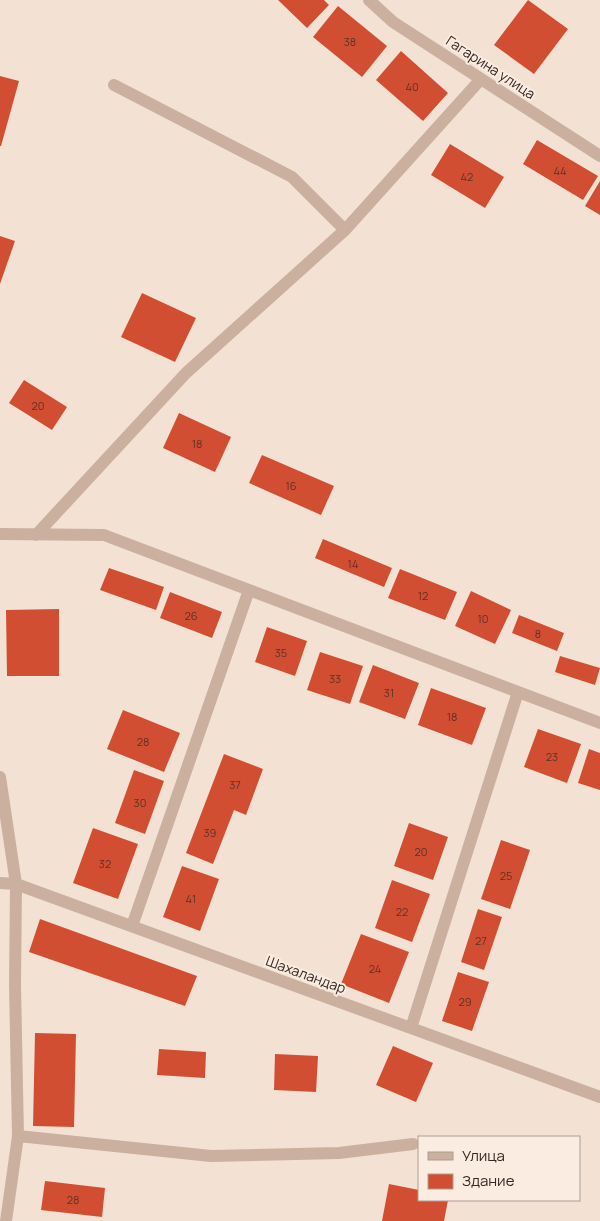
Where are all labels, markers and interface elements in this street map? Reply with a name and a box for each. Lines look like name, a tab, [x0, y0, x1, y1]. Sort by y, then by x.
street label: Гагарина улица	[443, 31, 539, 103]
house number: 38	[344, 34, 356, 49]
house number: 40	[405, 79, 419, 94]
house number: 44	[553, 163, 567, 178]
house number: 42	[461, 169, 473, 184]
house number: 20	[32, 398, 44, 413]
house number: 18	[192, 436, 202, 451]
house number: 16	[285, 478, 297, 493]
house number: 14	[348, 556, 358, 571]
house number: 12	[418, 588, 428, 603]
house number: 26	[184, 608, 198, 623]
house number: 10	[477, 611, 489, 626]
house number: 8	[535, 626, 541, 641]
house number: 35	[275, 645, 287, 660]
house number: 33	[329, 671, 341, 686]
house number: 31	[384, 685, 394, 700]
house number: 18	[447, 709, 457, 724]
house number: 28	[137, 734, 149, 749]
house number: 23	[546, 749, 558, 764]
house number: 37	[229, 777, 241, 792]
house number: 30	[134, 795, 146, 810]
house number: 39	[204, 825, 217, 840]
house number: 20	[415, 844, 427, 859]
house number: 32	[99, 856, 111, 871]
house number: 25	[500, 868, 512, 883]
house number: 41	[186, 891, 196, 906]
house number: 22	[396, 904, 408, 919]
house number: 27	[475, 933, 487, 948]
street label: Шахаландар	[263, 951, 349, 997]
house number: 24	[369, 961, 381, 976]
house number: 29	[458, 994, 472, 1009]
legend	[418, 1136, 580, 1201]
text: Улица	[462, 1145, 505, 1166]
text: Здание	[462, 1170, 515, 1191]
house number: 28	[67, 1192, 79, 1207]

